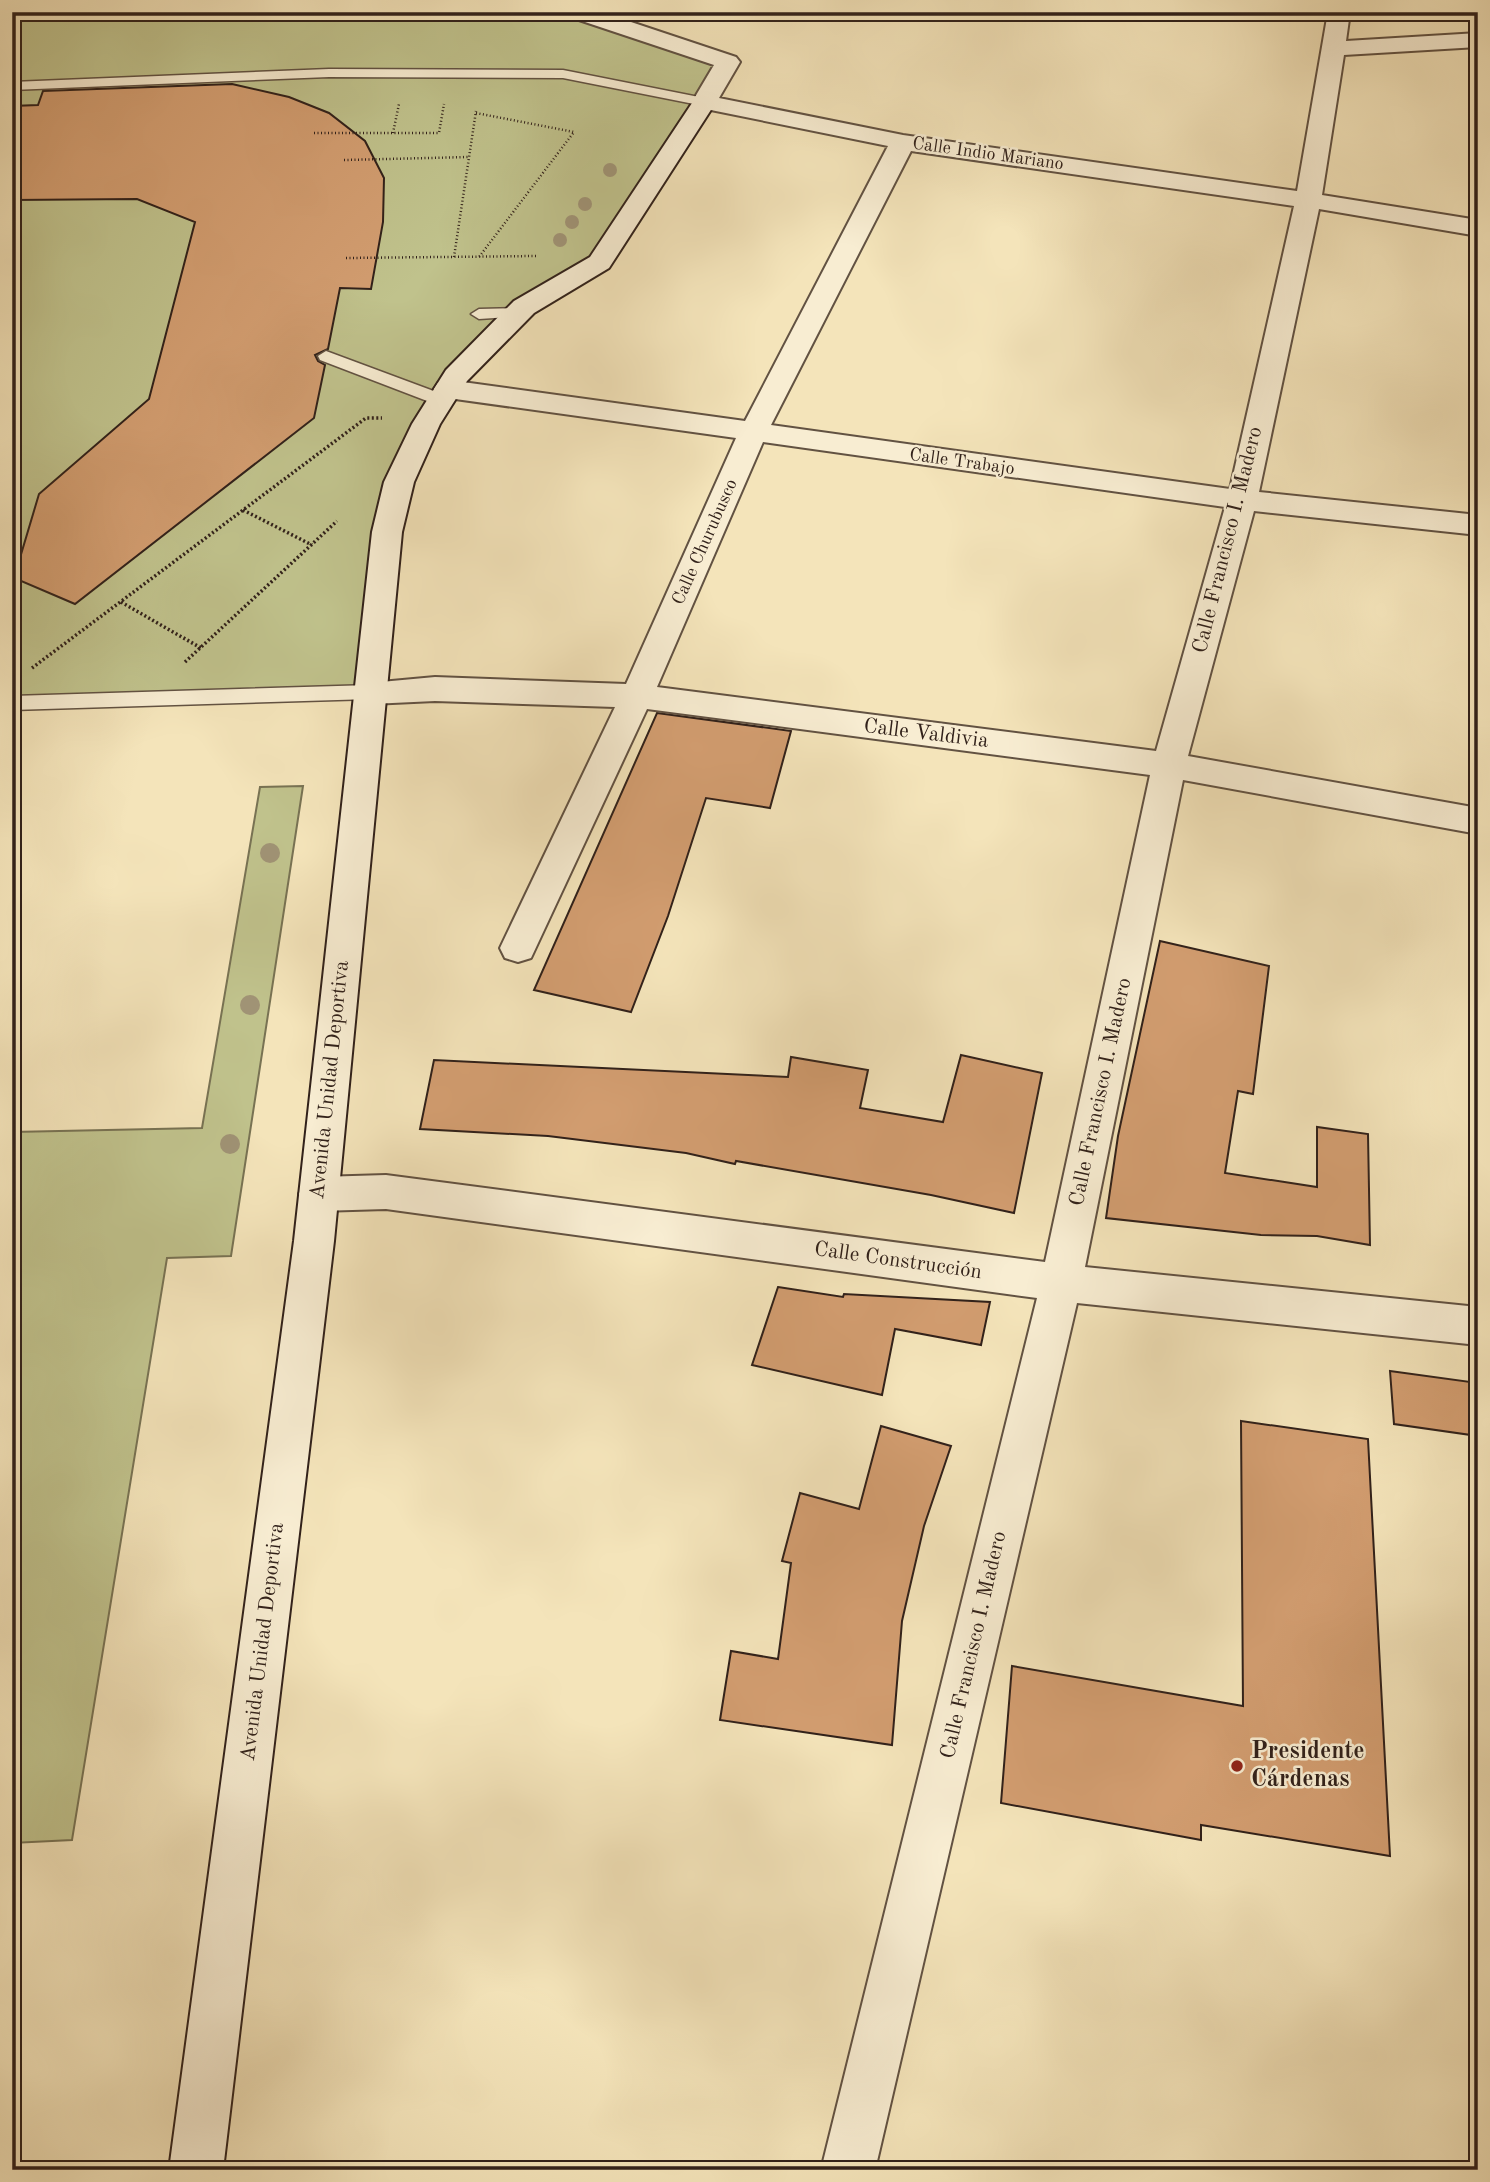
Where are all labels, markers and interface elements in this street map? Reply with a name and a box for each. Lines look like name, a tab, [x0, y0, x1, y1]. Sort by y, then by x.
street label: Calle Indio Mariano	[911, 134, 1065, 174]
street label: Calle Francisco I. Madero	[1190, 424, 1266, 656]
street label: Calle Trabajo	[908, 446, 1016, 478]
street label: Calle Churubusco	[669, 476, 741, 608]
street label: Calle Valdivia	[862, 716, 990, 752]
street label: Avenida Unidad Deportiva	[307, 960, 353, 1200]
street label: Calle Francisco I. Madero	[1067, 976, 1135, 1208]
street label: Calle Construcción	[813, 1239, 983, 1283]
street label: Avenida Unidad Deportiva	[238, 1522, 288, 1762]
street label: Calle Francisco I. Madero	[938, 1529, 1010, 1761]
place label: Presidente Cárdenas	[1251, 1740, 1365, 1792]
marker: Presidente Cárdenas	[1229, 1758, 1245, 1774]

